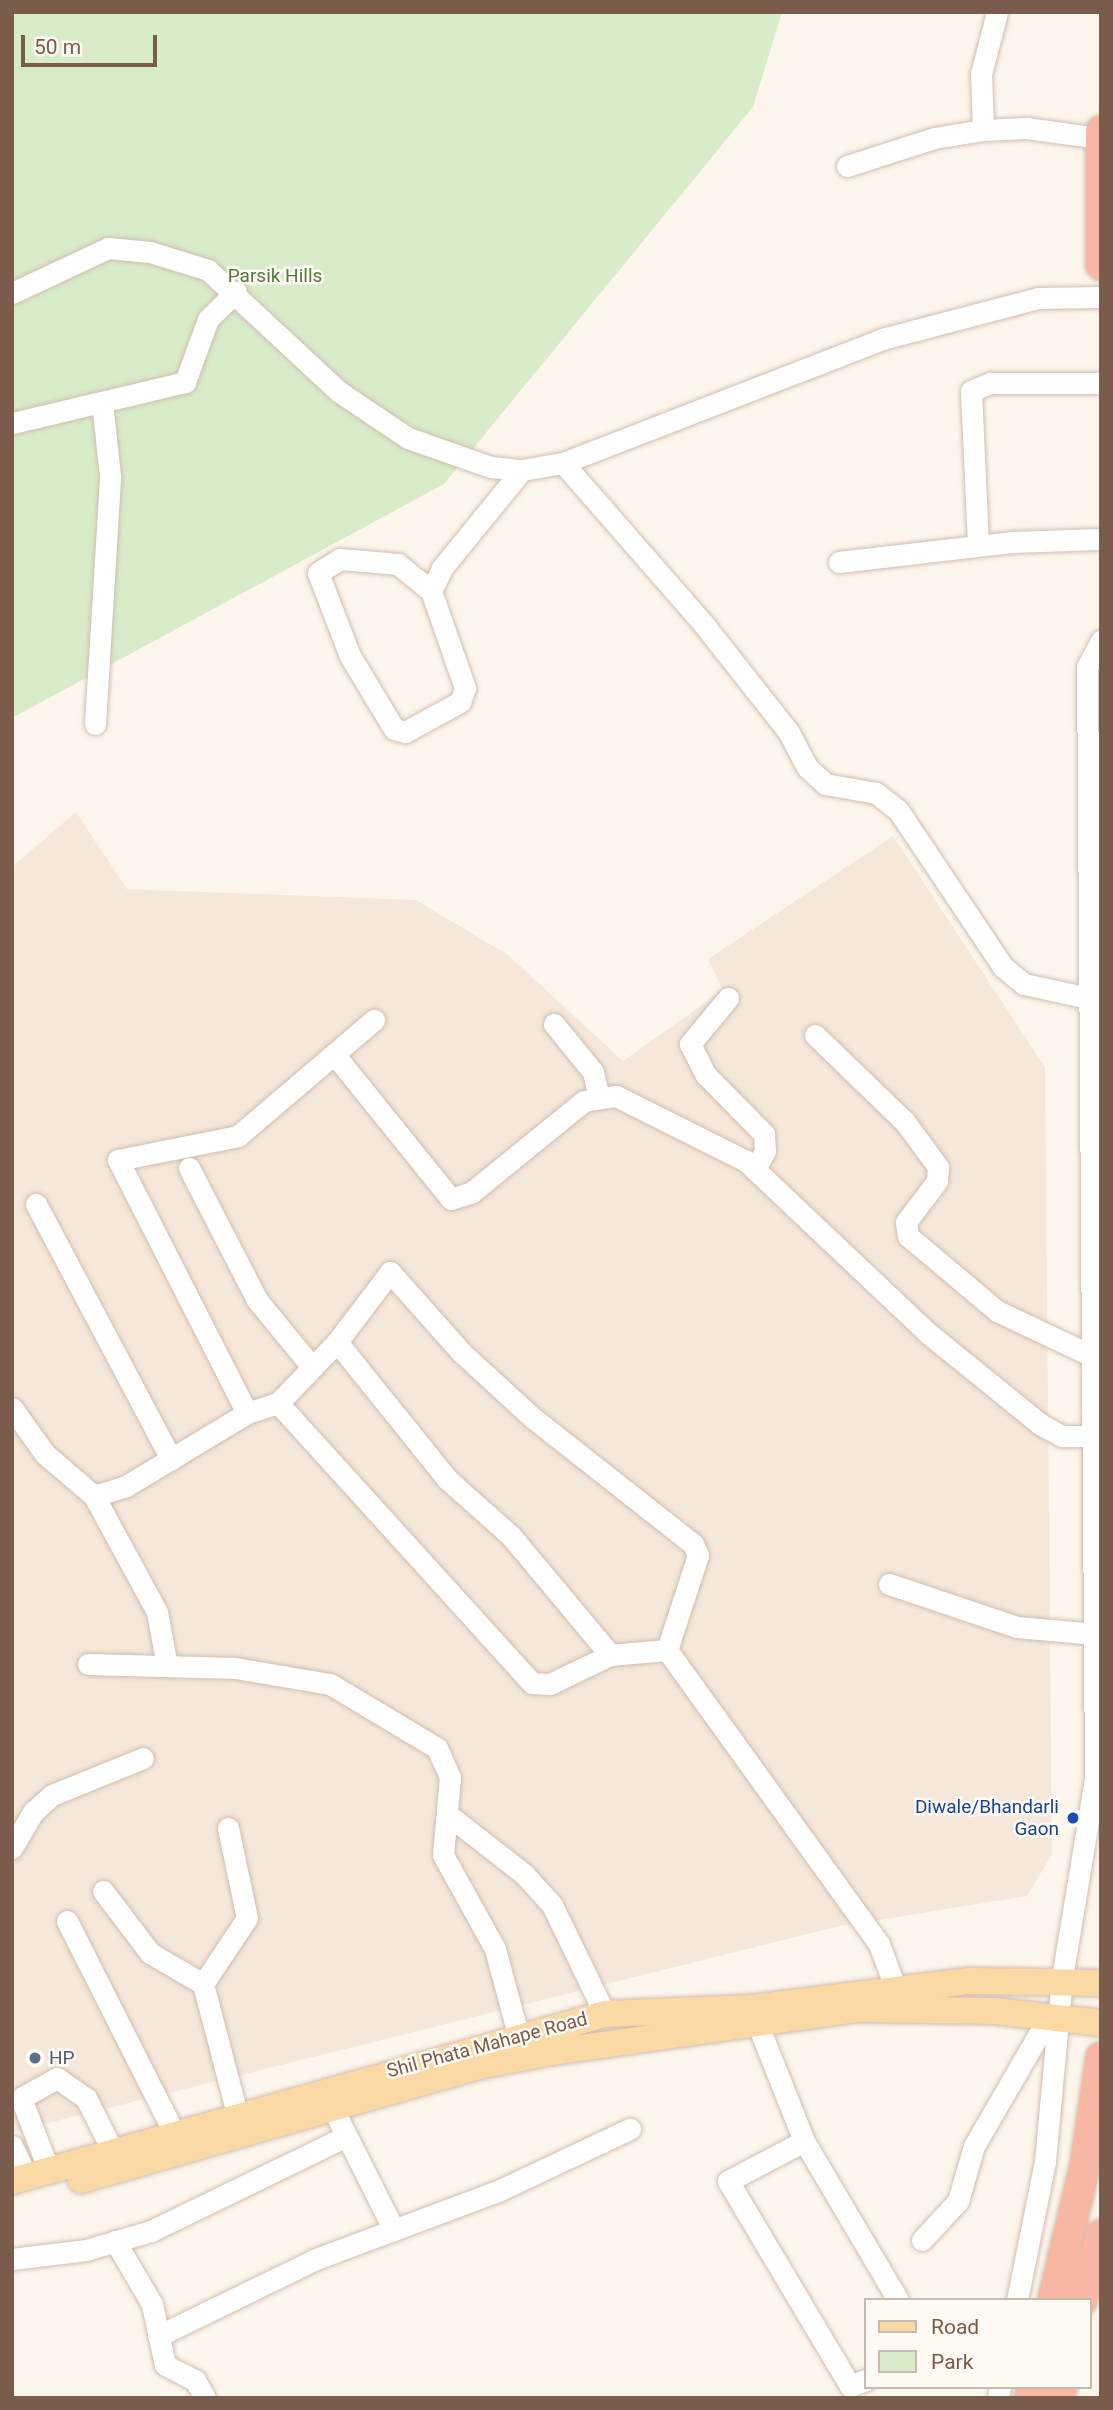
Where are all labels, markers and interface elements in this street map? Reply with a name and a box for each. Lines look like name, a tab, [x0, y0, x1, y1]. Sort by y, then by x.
scale bar	[24, 21, 161, 65]
text: 50 m	[34, 35, 81, 59]
park label: Parsik Hills	[228, 265, 322, 287]
place label: Diwale/Bhandarli Gaon	[915, 1796, 1059, 1840]
marker: Diwale/Bhandarli Gaon	[1065, 1810, 1081, 1826]
street label: Shil Phata Mahape Road	[384, 2007, 590, 2083]
place label: HP	[49, 2047, 75, 2069]
marker: HP	[27, 2050, 43, 2066]
legend	[864, 2298, 1092, 2389]
text: Road	[931, 2315, 979, 2339]
text: Park	[931, 2350, 973, 2374]

